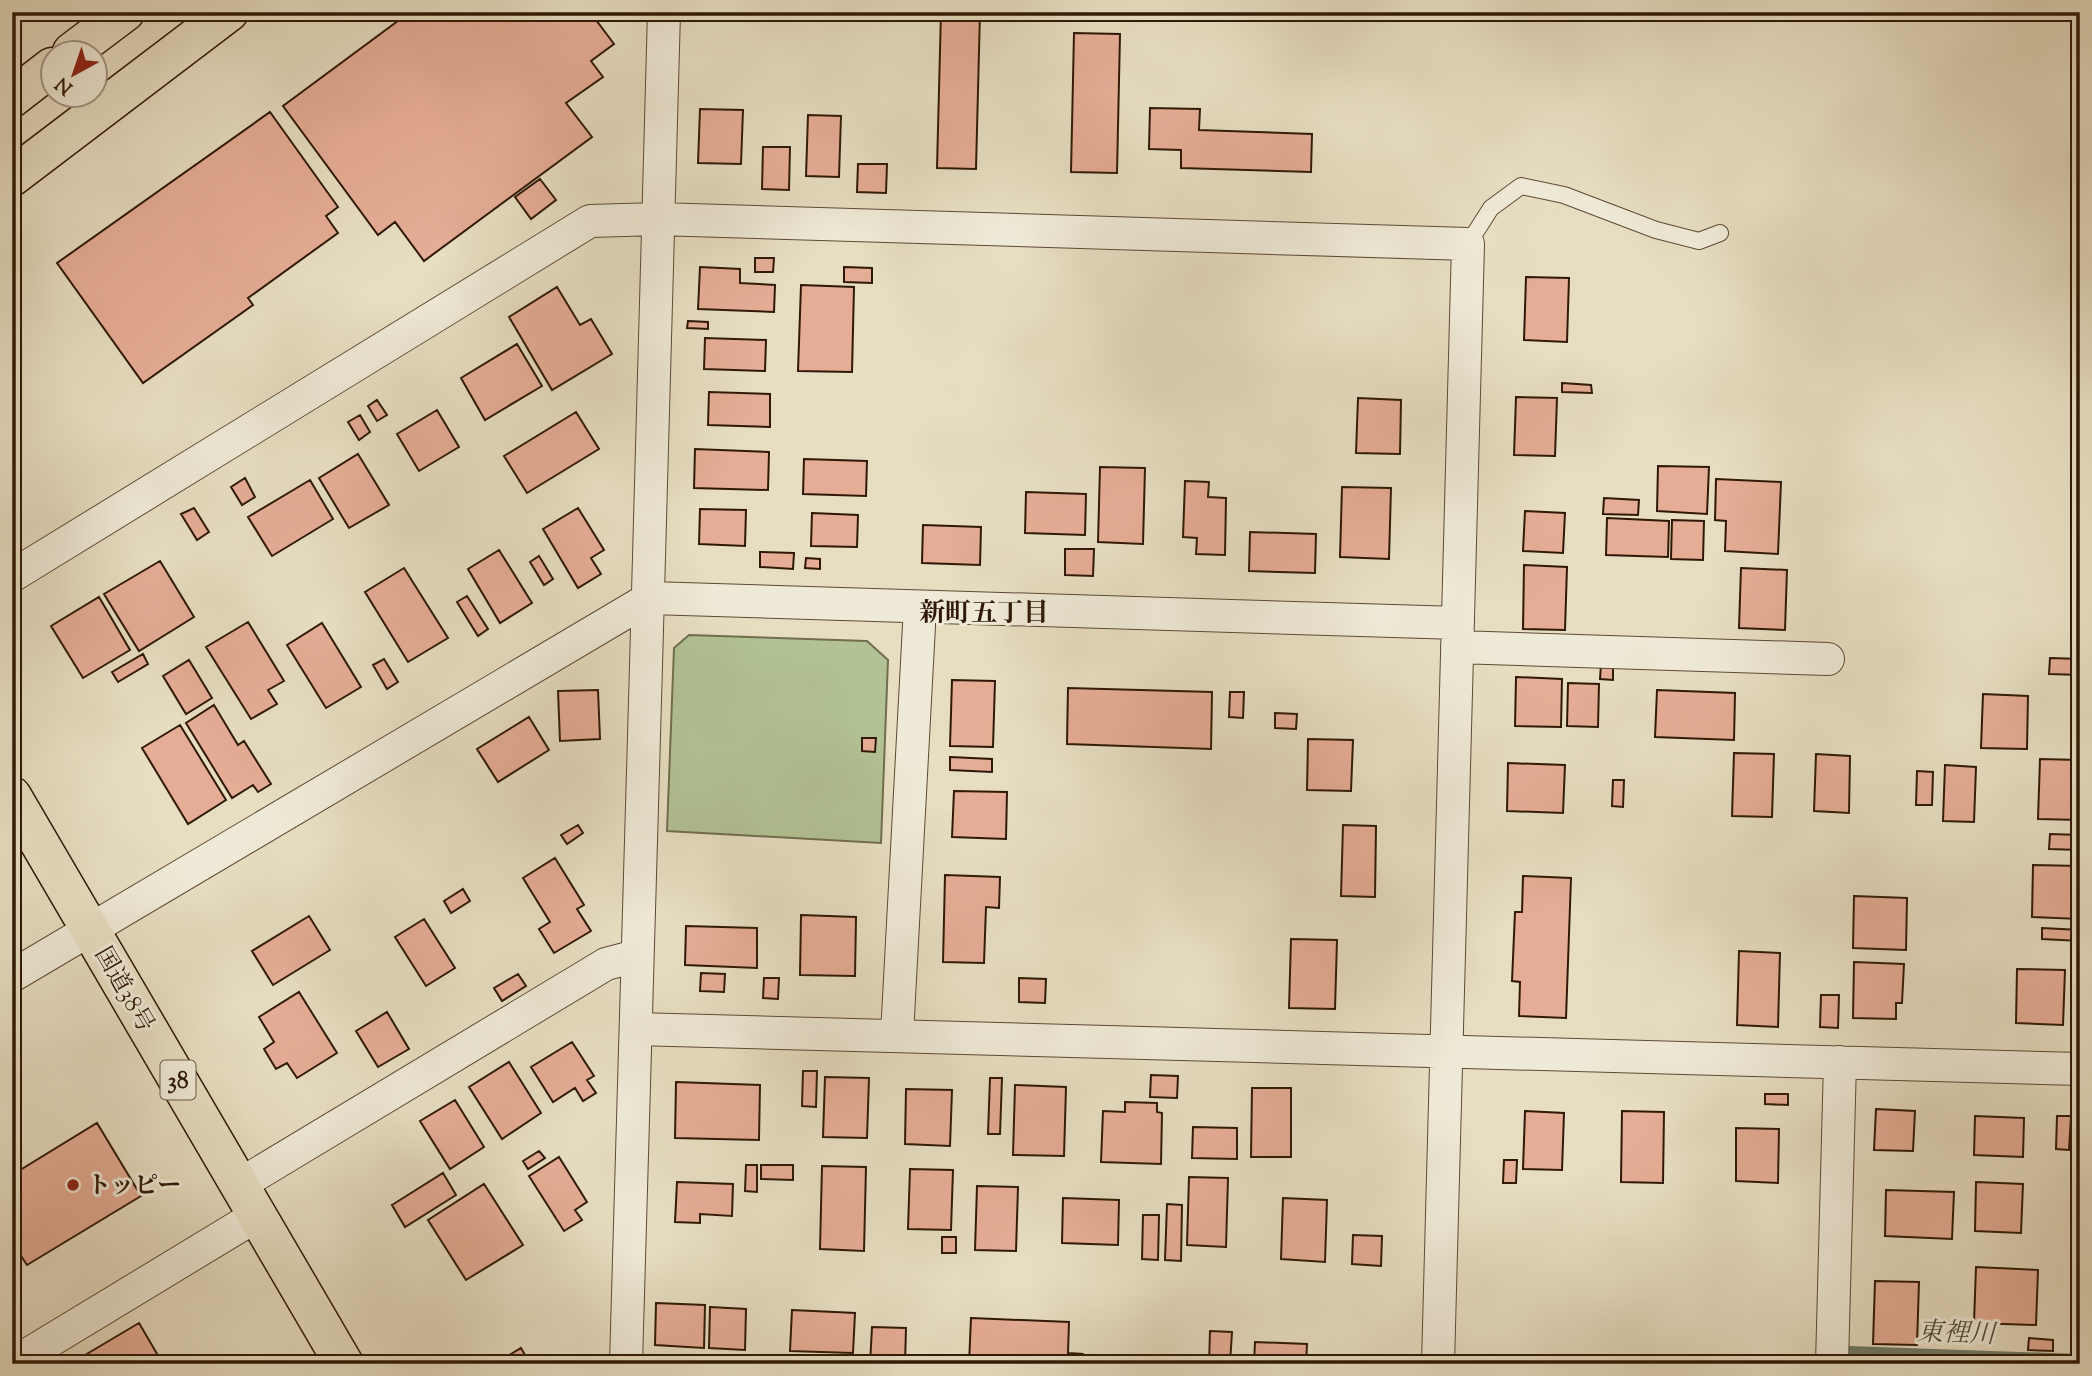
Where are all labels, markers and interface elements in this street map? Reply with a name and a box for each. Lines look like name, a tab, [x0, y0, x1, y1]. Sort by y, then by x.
north arrow	[38, 38, 108, 108]
text: N	[50, 70, 79, 100]
district label: 新町五丁目	[919, 596, 1049, 633]
street label: 国道38号	[85, 941, 161, 1039]
road number: 38	[160, 1060, 196, 1100]
place label: トッピー	[87, 1170, 181, 1204]
marker: トッピー	[65, 1177, 81, 1193]
water label: 東裡川	[1916, 1315, 1999, 1354]

